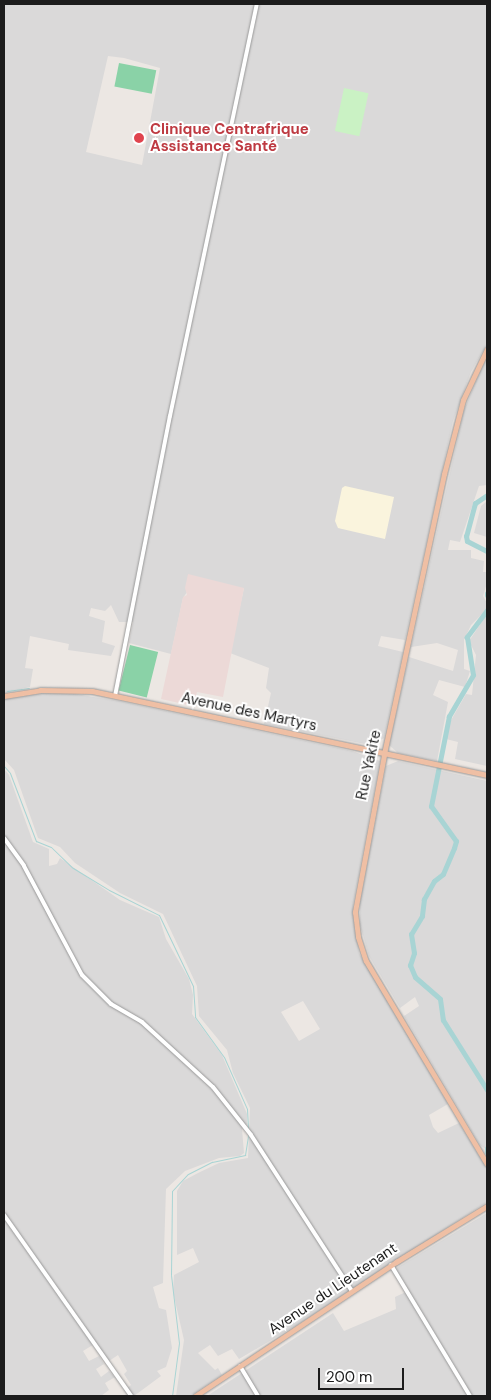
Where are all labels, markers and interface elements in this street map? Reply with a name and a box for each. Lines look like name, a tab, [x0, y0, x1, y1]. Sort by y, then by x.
place label: Clinique Centrafrique Assistance Santé	[150, 120, 309, 155]
marker: Clinique Centrafrique Assistance Santé	[132, 131, 146, 145]
street label: Avenue des Martyrs	[180, 689, 318, 735]
street label: Rue Yakite	[353, 728, 385, 802]
street label: Avenue du Lieutenant	[265, 1239, 401, 1339]
scale bar	[321, 1358, 407, 1390]
text: 200 m	[326, 1367, 372, 1387]

